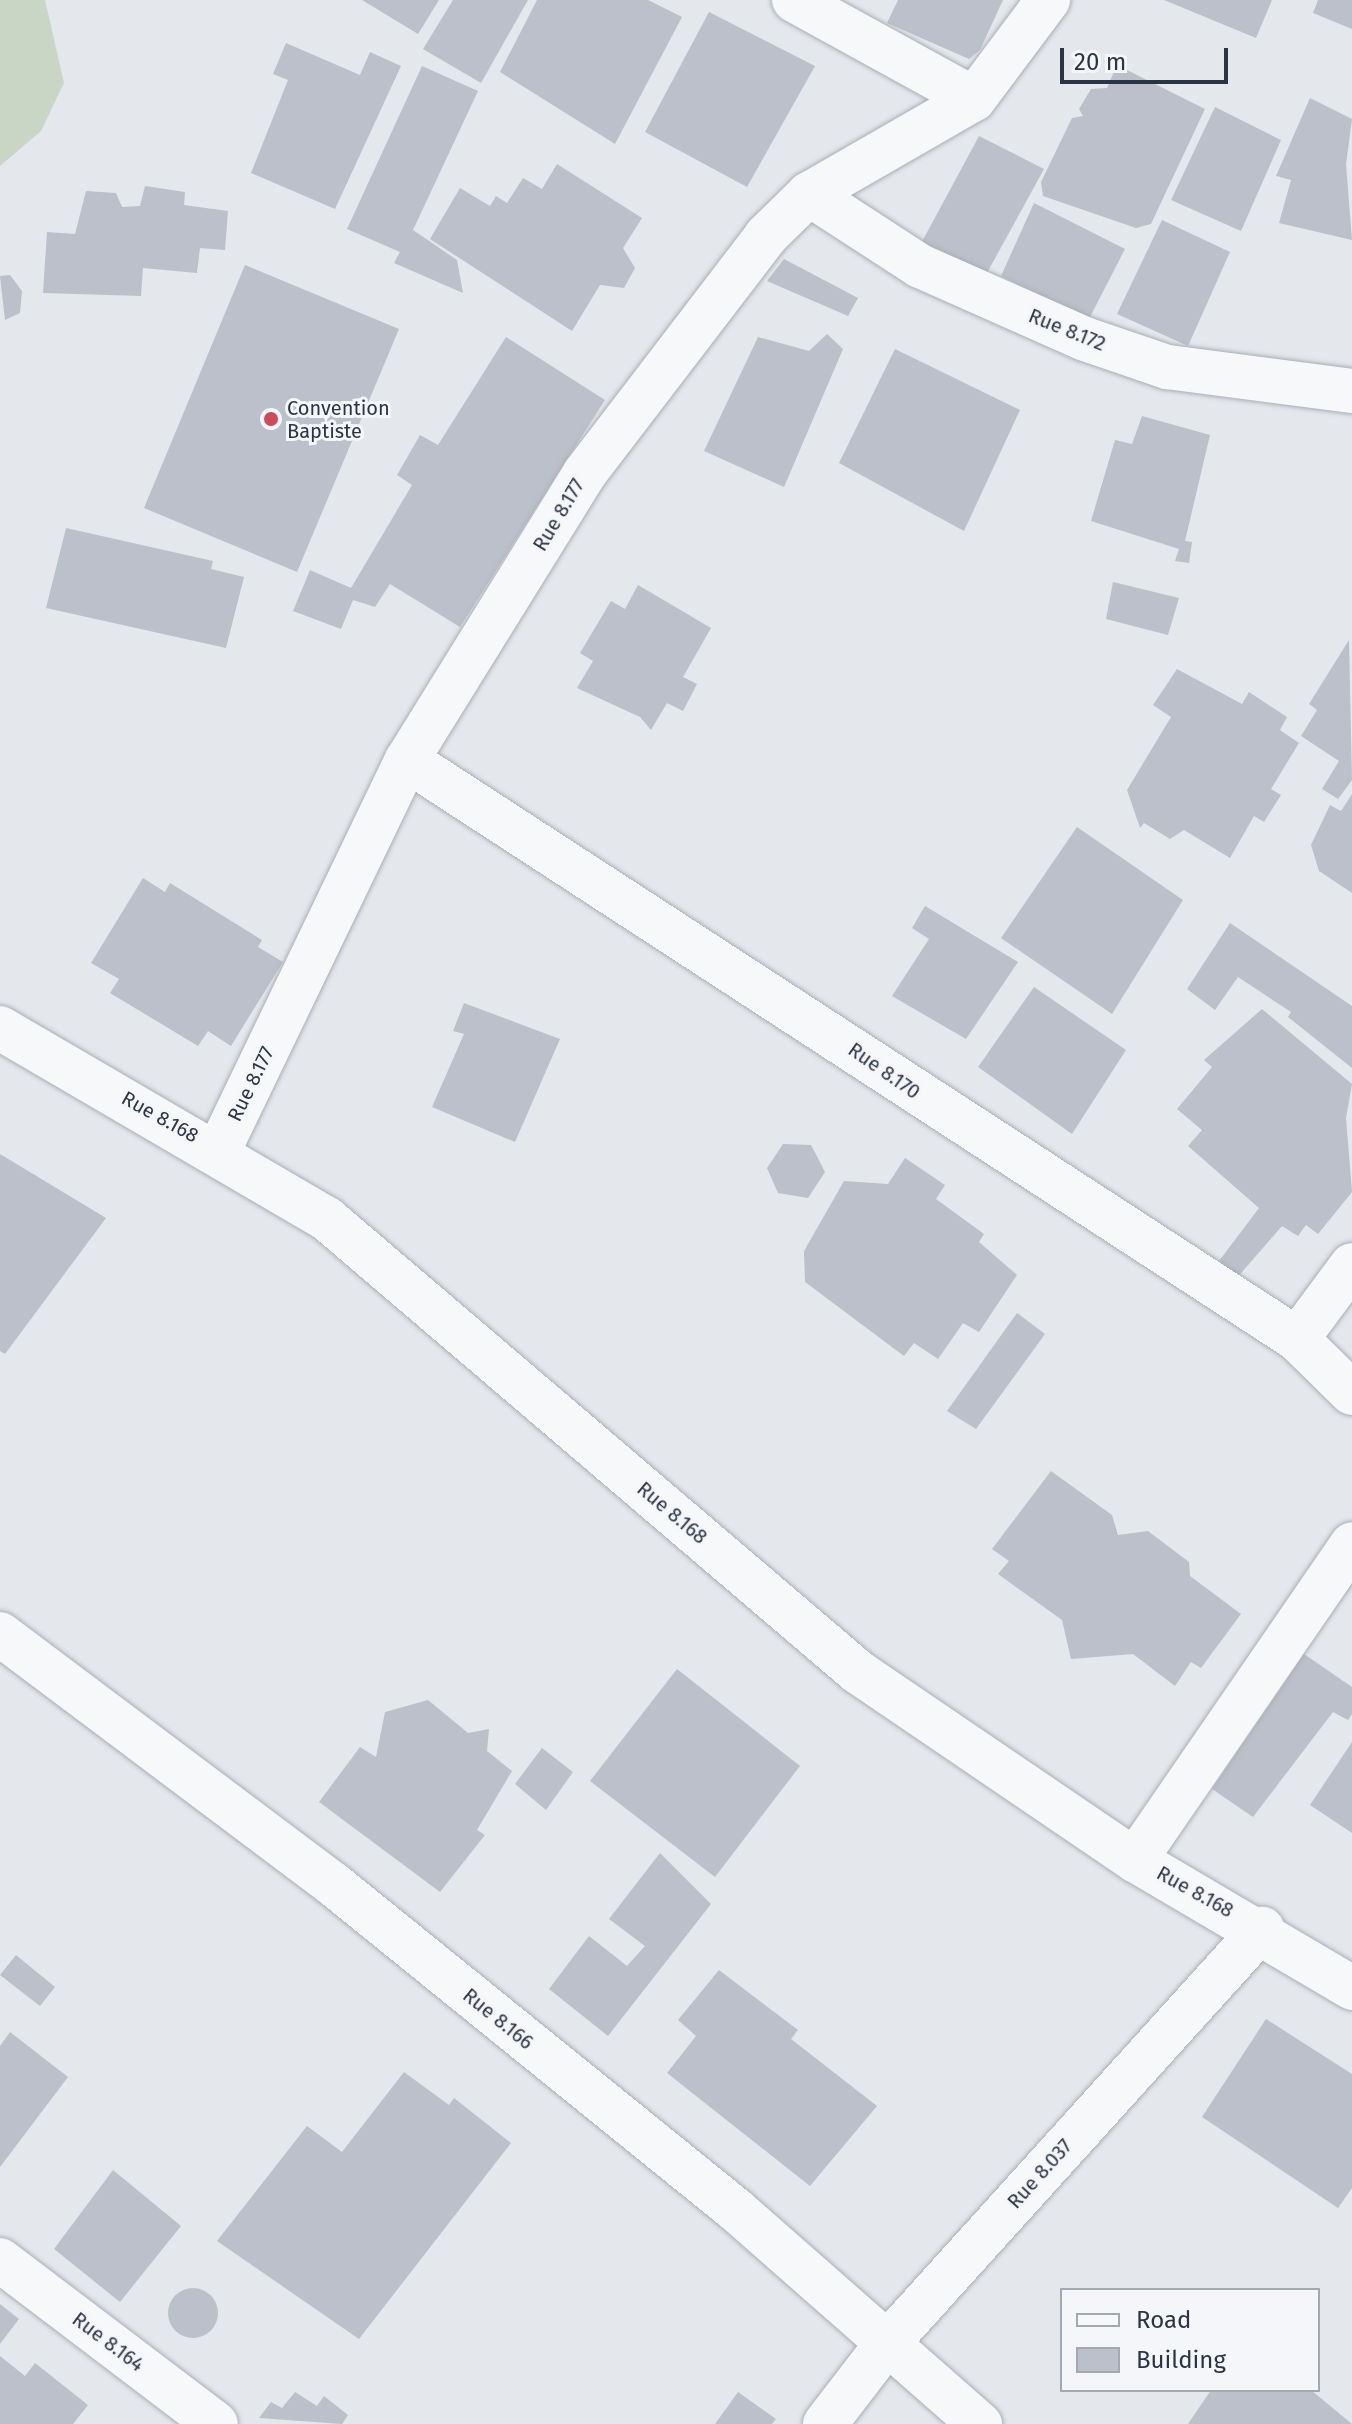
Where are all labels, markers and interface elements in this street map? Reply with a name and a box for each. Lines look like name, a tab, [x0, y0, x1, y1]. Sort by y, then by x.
scale bar	[1064, 32, 1232, 82]
text: 20 m	[1074, 48, 1126, 76]
street label: Rue 8.172	[1025, 304, 1109, 356]
place label: Convention Baptiste	[287, 396, 390, 443]
marker: Convention Baptiste	[262, 410, 280, 428]
street label: Rue 8.177	[528, 474, 590, 556]
street label: Rue 8.170	[843, 1038, 925, 1104]
street label: Rue 8.177	[223, 1043, 279, 1125]
street label: Rue 8.168	[117, 1086, 203, 1148]
street label: Rue 8.168	[632, 1477, 712, 1549]
street label: Rue 8.168	[1152, 1861, 1238, 1923]
street label: Rue 8.166	[458, 1983, 538, 2055]
street label: Rue 8.037	[1003, 2134, 1077, 2214]
legend	[1060, 2288, 1320, 2392]
text: Road	[1136, 2306, 1191, 2334]
street label: Rue 8.164	[67, 2307, 149, 2377]
text: Building	[1136, 2346, 1226, 2374]

